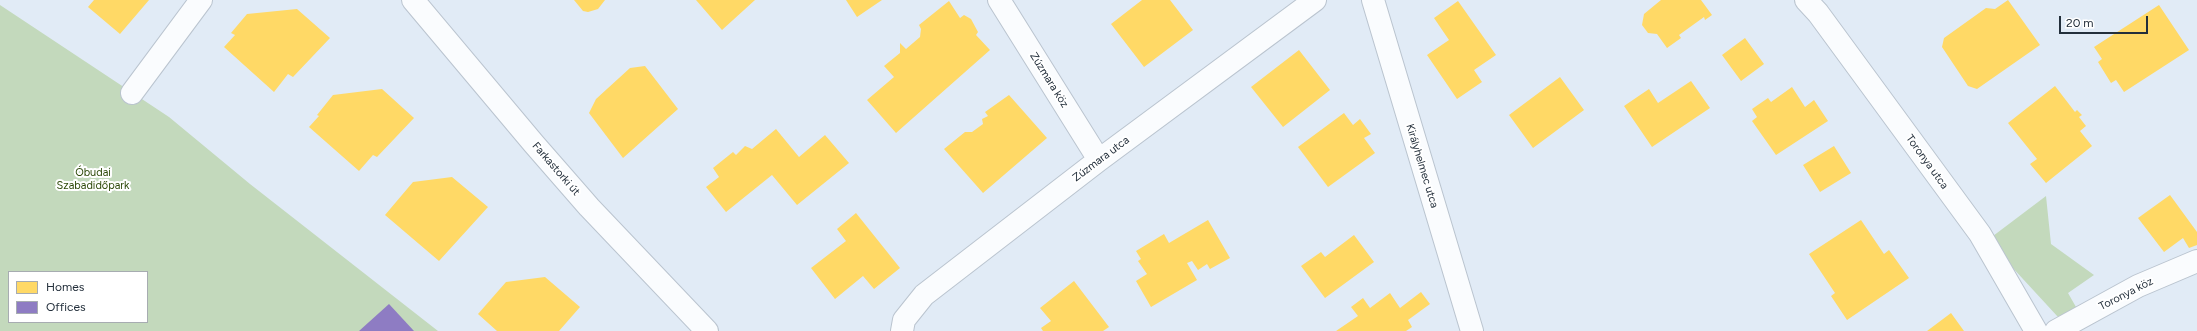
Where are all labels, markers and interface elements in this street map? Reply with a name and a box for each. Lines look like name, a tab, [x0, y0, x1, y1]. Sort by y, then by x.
scale bar	[2061, 8, 2150, 34]
text: 20 m	[2066, 16, 2094, 30]
street label: Zúzmara köz	[1027, 50, 1071, 110]
street label: Királyhelmec utca	[1403, 122, 1441, 210]
street label: Toronya utca	[1903, 132, 1951, 192]
street label: Zúzmara utca	[1070, 133, 1132, 185]
street label: Farkastorki út	[529, 140, 583, 198]
park label: Óbudai Szabadidőpark	[57, 166, 129, 192]
legend	[8, 271, 148, 323]
street label: Toronya köz	[2097, 275, 2155, 313]
text: Homes	[46, 280, 84, 294]
text: Offices	[46, 300, 86, 314]

